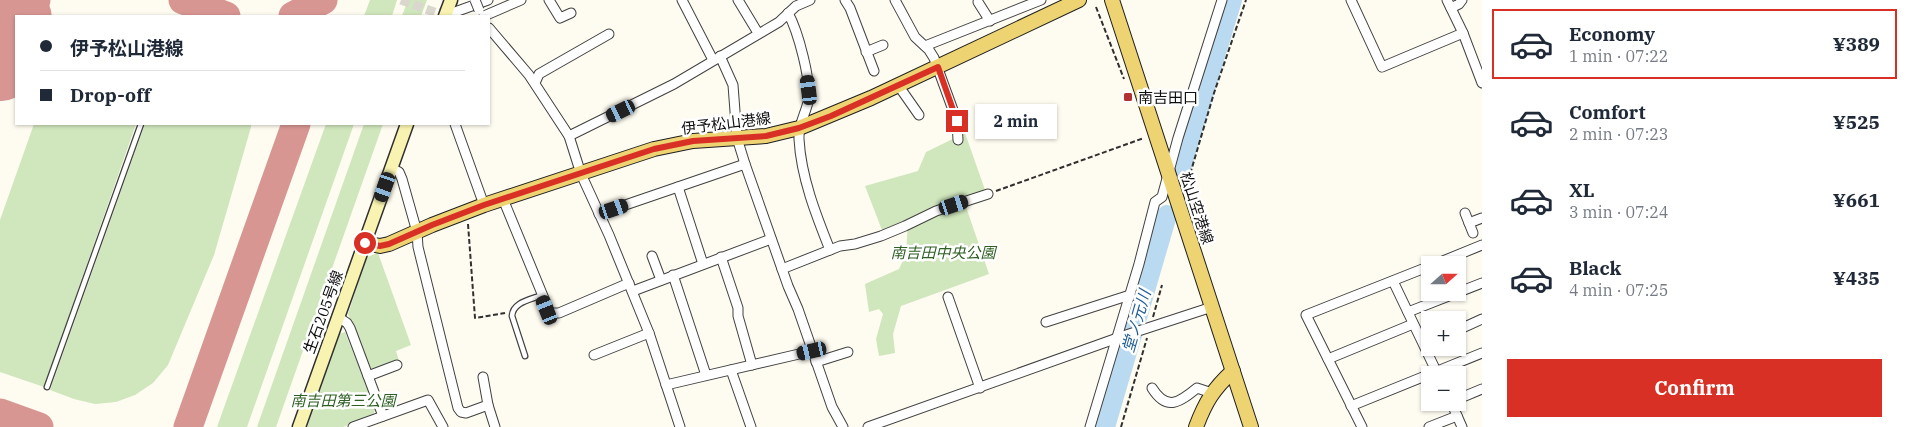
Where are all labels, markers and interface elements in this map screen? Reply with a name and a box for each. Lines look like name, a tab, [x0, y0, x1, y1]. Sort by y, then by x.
icon: car	[1509, 22, 1554, 67]
text: Economy	[1569, 22, 1655, 46]
text: ¥389	[1833, 32, 1880, 56]
text: 伊予松山港線	[70, 36, 184, 60]
text: 1 min · 07:22	[1569, 46, 1668, 66]
car	[799, 74, 818, 106]
text: Drop-off	[70, 83, 151, 107]
place label: 南吉田口	[1138, 88, 1198, 107]
marker: 南吉田口	[1122, 91, 1134, 103]
car	[604, 98, 637, 124]
icon: car	[1509, 100, 1554, 145]
text: Comfort	[1569, 100, 1646, 124]
callout: 2 min	[974, 104, 1057, 138]
street label: 伊予松山港線	[680, 108, 772, 138]
route end	[946, 110, 968, 132]
text: ¥525	[1833, 110, 1880, 134]
text: 2 min	[994, 111, 1038, 131]
text: 2 min · 07:23	[1569, 124, 1668, 144]
street label: 松山空港線	[1176, 169, 1218, 247]
car	[373, 170, 396, 204]
icon: car	[1509, 178, 1554, 223]
text: XL	[1569, 178, 1595, 202]
text: ¥661	[1833, 188, 1880, 212]
car	[937, 193, 970, 217]
car	[597, 197, 630, 221]
text: 3 min · 07:24	[1569, 202, 1668, 222]
route start	[354, 232, 376, 254]
park label: 南吉田中央公園	[890, 243, 997, 262]
north arrow	[1421, 256, 1466, 301]
map controls	[1421, 256, 1466, 411]
icon: car	[1509, 256, 1554, 301]
text: Black	[1569, 256, 1621, 280]
text: ¥435	[1833, 266, 1880, 290]
street label: 生石205号線	[299, 268, 347, 356]
text: 4 min · 07:25	[1569, 280, 1668, 300]
water label: 堂ノ元川	[1118, 286, 1155, 355]
car	[534, 293, 559, 327]
button: +	[1421, 311, 1466, 356]
car	[795, 340, 828, 362]
button: Confirm	[1507, 359, 1882, 417]
button: −	[1421, 366, 1466, 411]
park label: 南吉田第三公園	[290, 391, 397, 410]

